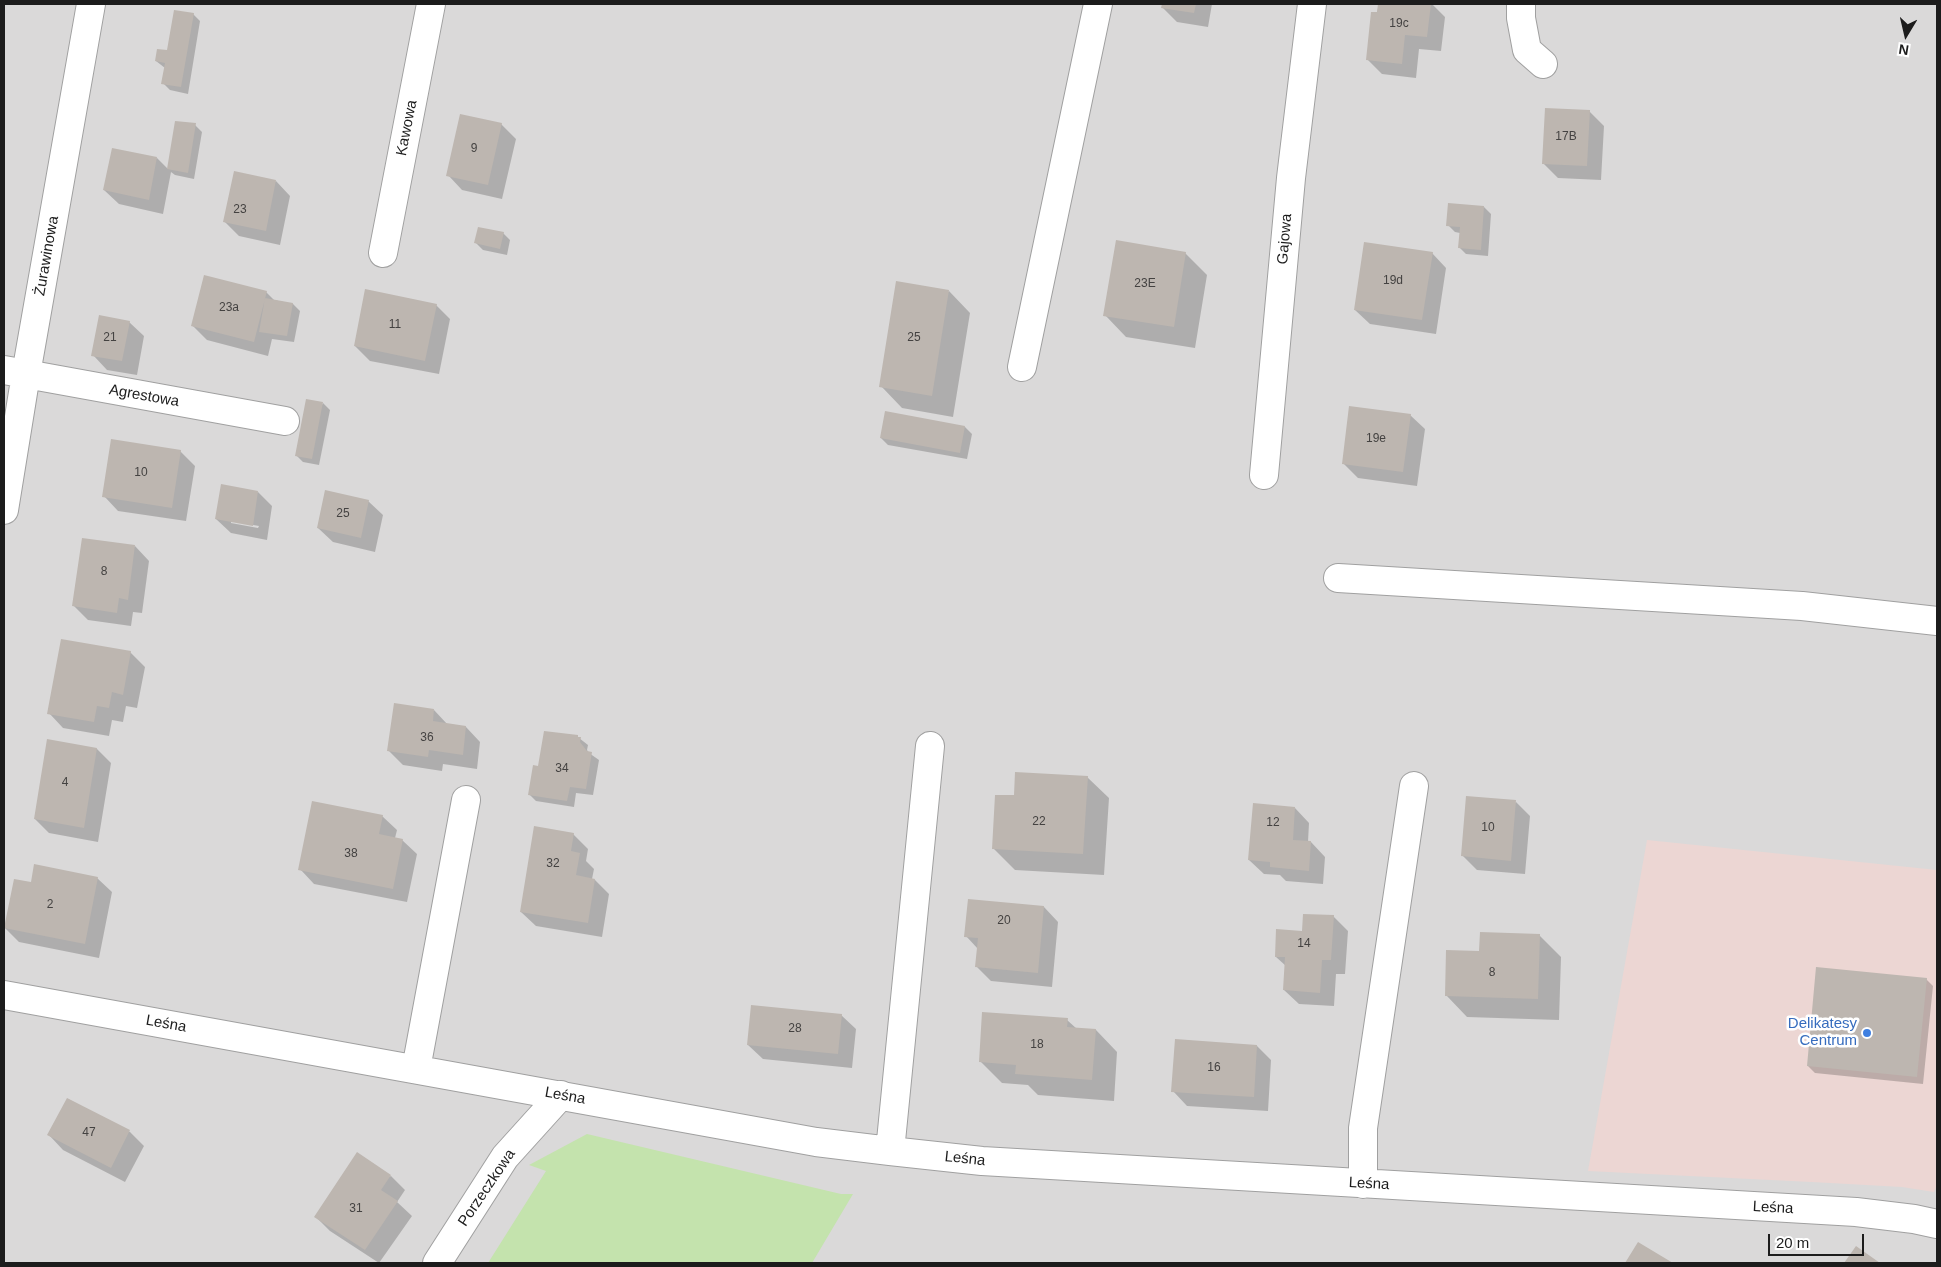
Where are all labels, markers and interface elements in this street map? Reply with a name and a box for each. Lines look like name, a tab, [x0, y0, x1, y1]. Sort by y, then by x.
north arrow	[1881, 10, 1931, 60]
house number: 19c	[1389, 17, 1409, 31]
text: N	[1897, 41, 1910, 59]
street label: Kawowa	[393, 98, 421, 158]
house number: 17B	[1555, 130, 1577, 144]
house number: 9	[471, 142, 477, 156]
house number: 23	[233, 203, 247, 217]
street label: Gajowa	[1274, 213, 1296, 265]
street label: Żurawinowa	[31, 215, 63, 297]
house number: 19d	[1383, 274, 1403, 288]
house number: 23E	[1134, 277, 1156, 291]
house number: 23a	[219, 301, 239, 315]
house number: 11	[389, 318, 401, 332]
house number: 21	[103, 331, 117, 345]
house number: 25	[907, 331, 921, 345]
street label: Agrestowa	[108, 381, 180, 411]
house number: 19e	[1366, 432, 1386, 446]
house number: 10	[134, 466, 148, 480]
house number: 25	[336, 507, 350, 521]
house number: 8	[101, 565, 107, 579]
house number: 36	[420, 731, 434, 745]
house number: 34	[555, 762, 569, 776]
house number: 4	[62, 776, 68, 790]
house number: 22	[1032, 815, 1046, 829]
house number: 12	[1266, 816, 1280, 830]
house number: 10	[1481, 821, 1495, 835]
house number: 38	[344, 847, 358, 861]
house number: 32	[546, 857, 560, 871]
house number: 2	[47, 898, 53, 912]
house number: 20	[997, 914, 1011, 928]
house number: 14	[1297, 937, 1311, 951]
house number: 8	[1489, 966, 1495, 980]
street label: Leśna	[144, 1012, 188, 1036]
place label: Delikatesy Centrum	[1788, 1015, 1857, 1050]
house number: 28	[788, 1022, 802, 1036]
marker: Delikatesy Centrum	[1861, 1027, 1873, 1039]
house number: 18	[1030, 1038, 1044, 1052]
house number: 16	[1207, 1061, 1221, 1075]
street label: Leśna	[543, 1084, 587, 1108]
house number: 47	[82, 1126, 96, 1140]
street label: Porzeczkowa	[455, 1146, 519, 1230]
street label: Leśna	[944, 1148, 986, 1170]
street label: Leśna	[1348, 1174, 1390, 1194]
street label: Leśna	[1752, 1198, 1794, 1218]
house number: 31	[349, 1202, 363, 1216]
scale bar	[1771, 1224, 1867, 1256]
text: 20 m	[1776, 1234, 1809, 1251]

